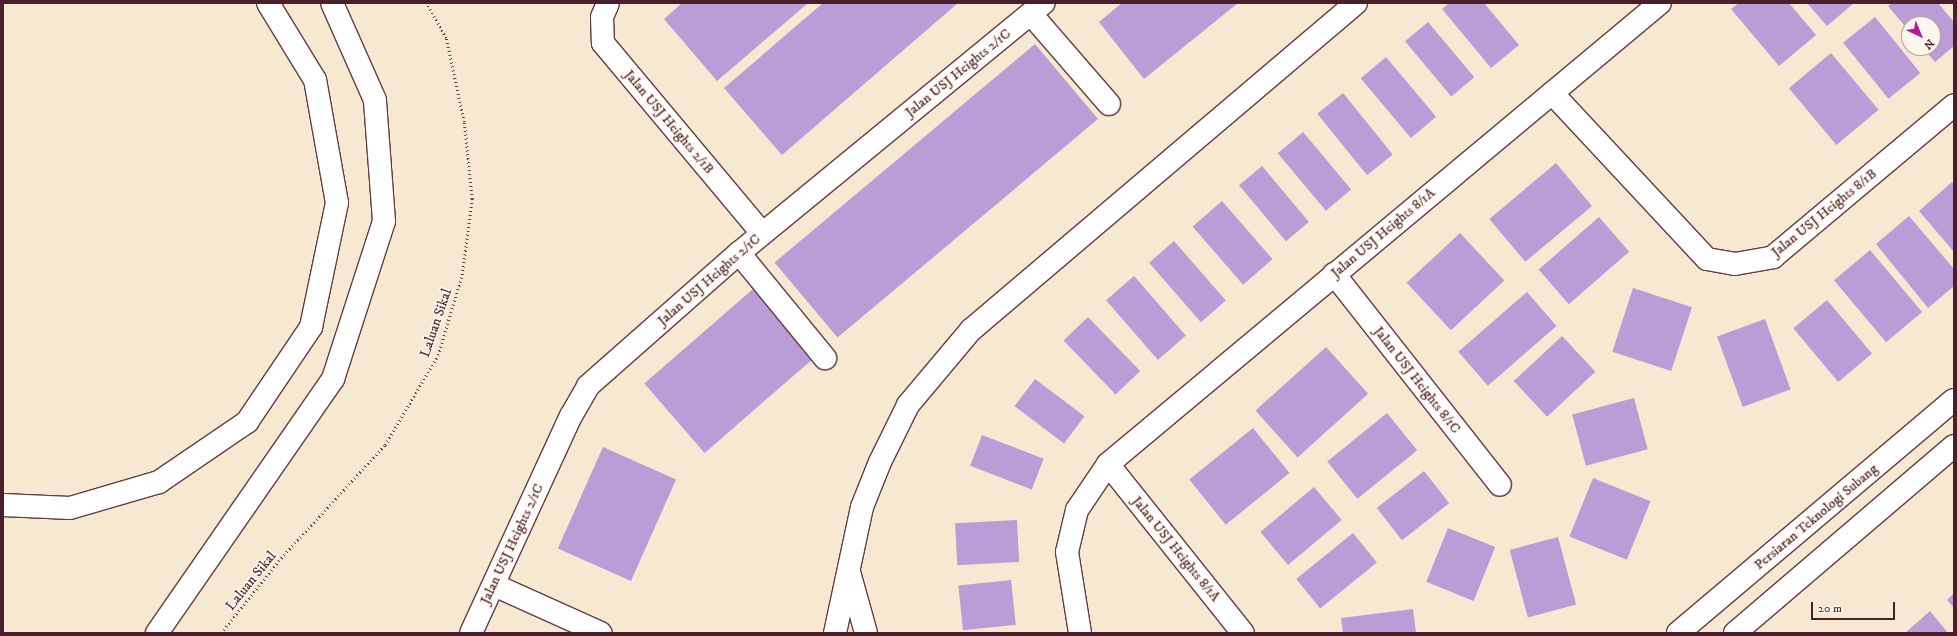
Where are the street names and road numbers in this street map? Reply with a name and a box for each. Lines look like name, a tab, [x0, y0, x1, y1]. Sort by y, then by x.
street label: Jalan USJ Heights 2/1C	[902, 25, 1014, 121]
street label: Jalan USJ Heights 2/1B	[621, 67, 717, 177]
street label: Jalan USJ Heights 8/1B	[1768, 165, 1880, 261]
street label: Jalan USJ Heights 8/1A	[1328, 185, 1438, 281]
street label: Jalan USJ Heights 2/1C	[654, 231, 764, 329]
street label: Laluan Sikal	[416, 287, 456, 359]
street label: Jalan USJ Heights 8/1C	[1370, 323, 1464, 437]
street label: Persiaran Teknologi Subang	[1751, 461, 1881, 573]
street label: Jalan USJ Heights 2/1C	[477, 481, 547, 607]
street label: Jalan USJ Heights 8/1A	[1128, 493, 1224, 605]
street label: Laluan Sikal	[222, 548, 280, 614]

